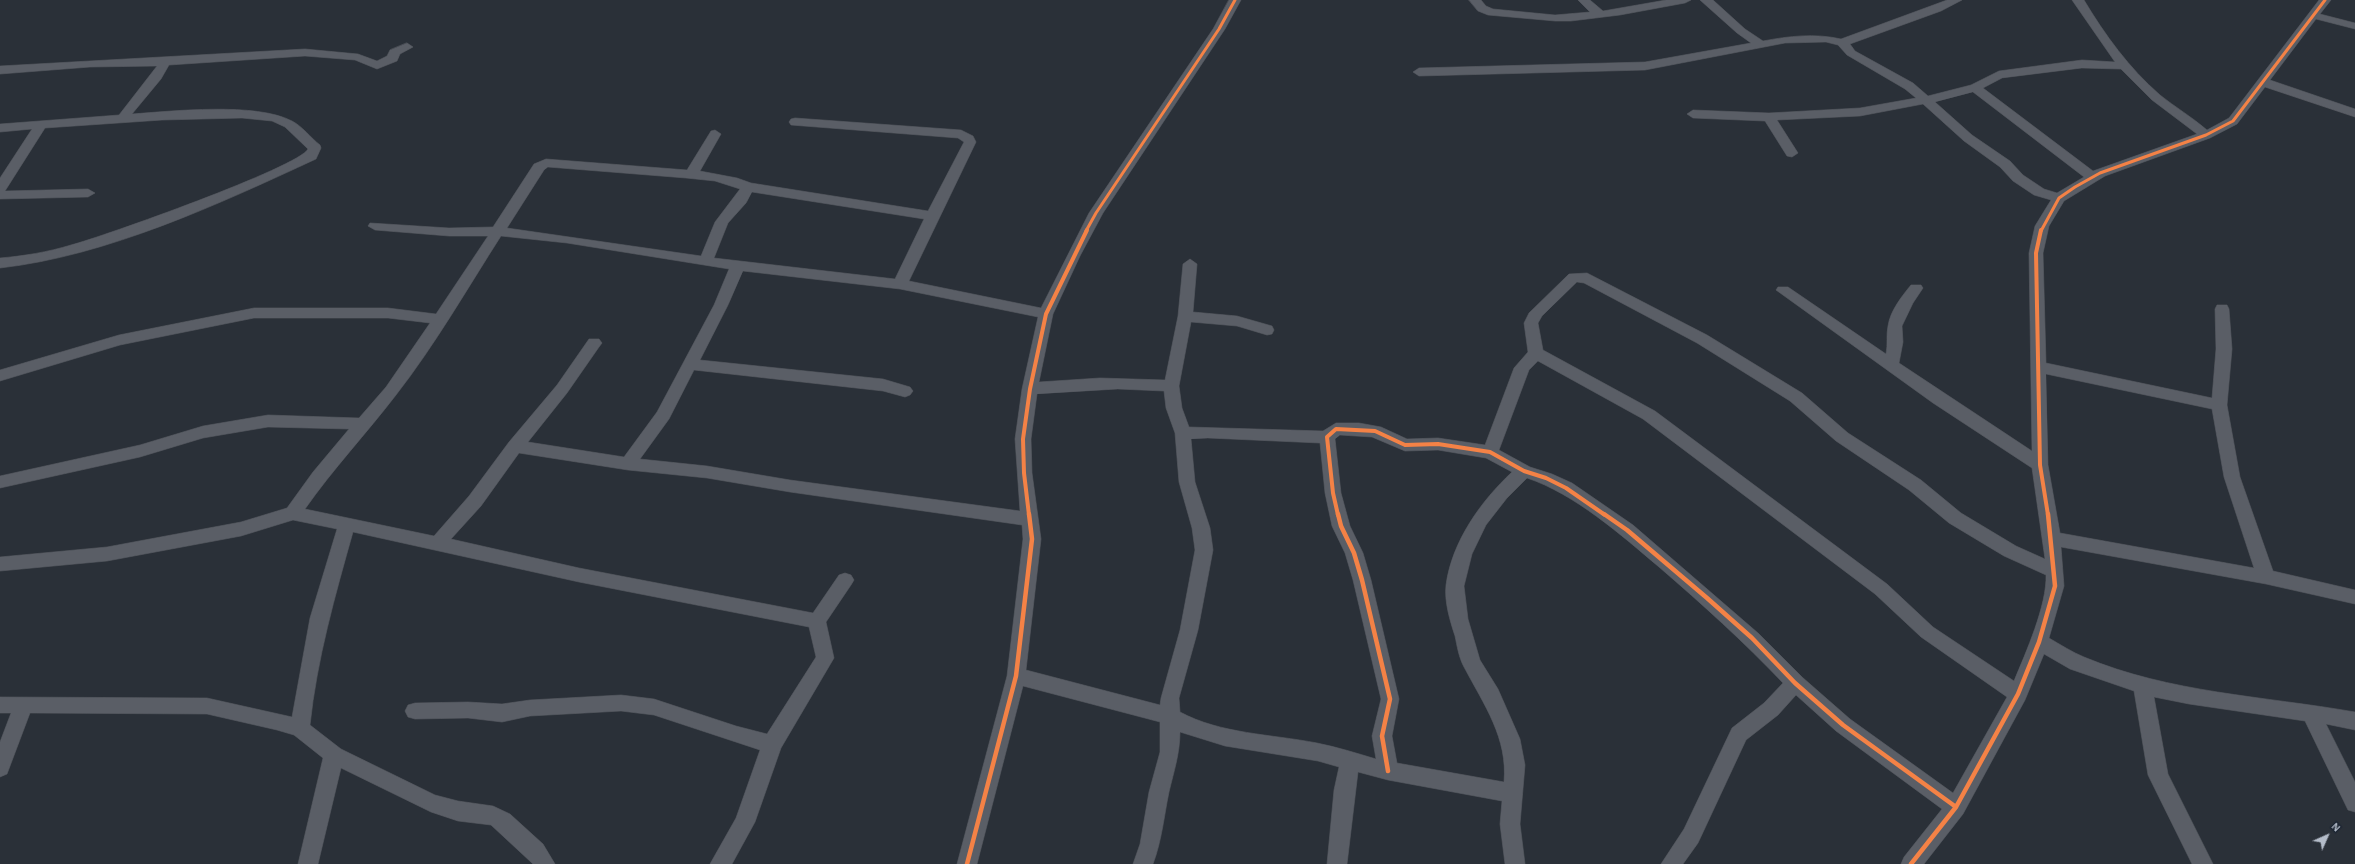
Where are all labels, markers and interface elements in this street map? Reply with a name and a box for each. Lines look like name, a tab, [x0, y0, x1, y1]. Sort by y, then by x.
north arrow	[2307, 816, 2347, 856]
text: N	[2329, 821, 2342, 834]

